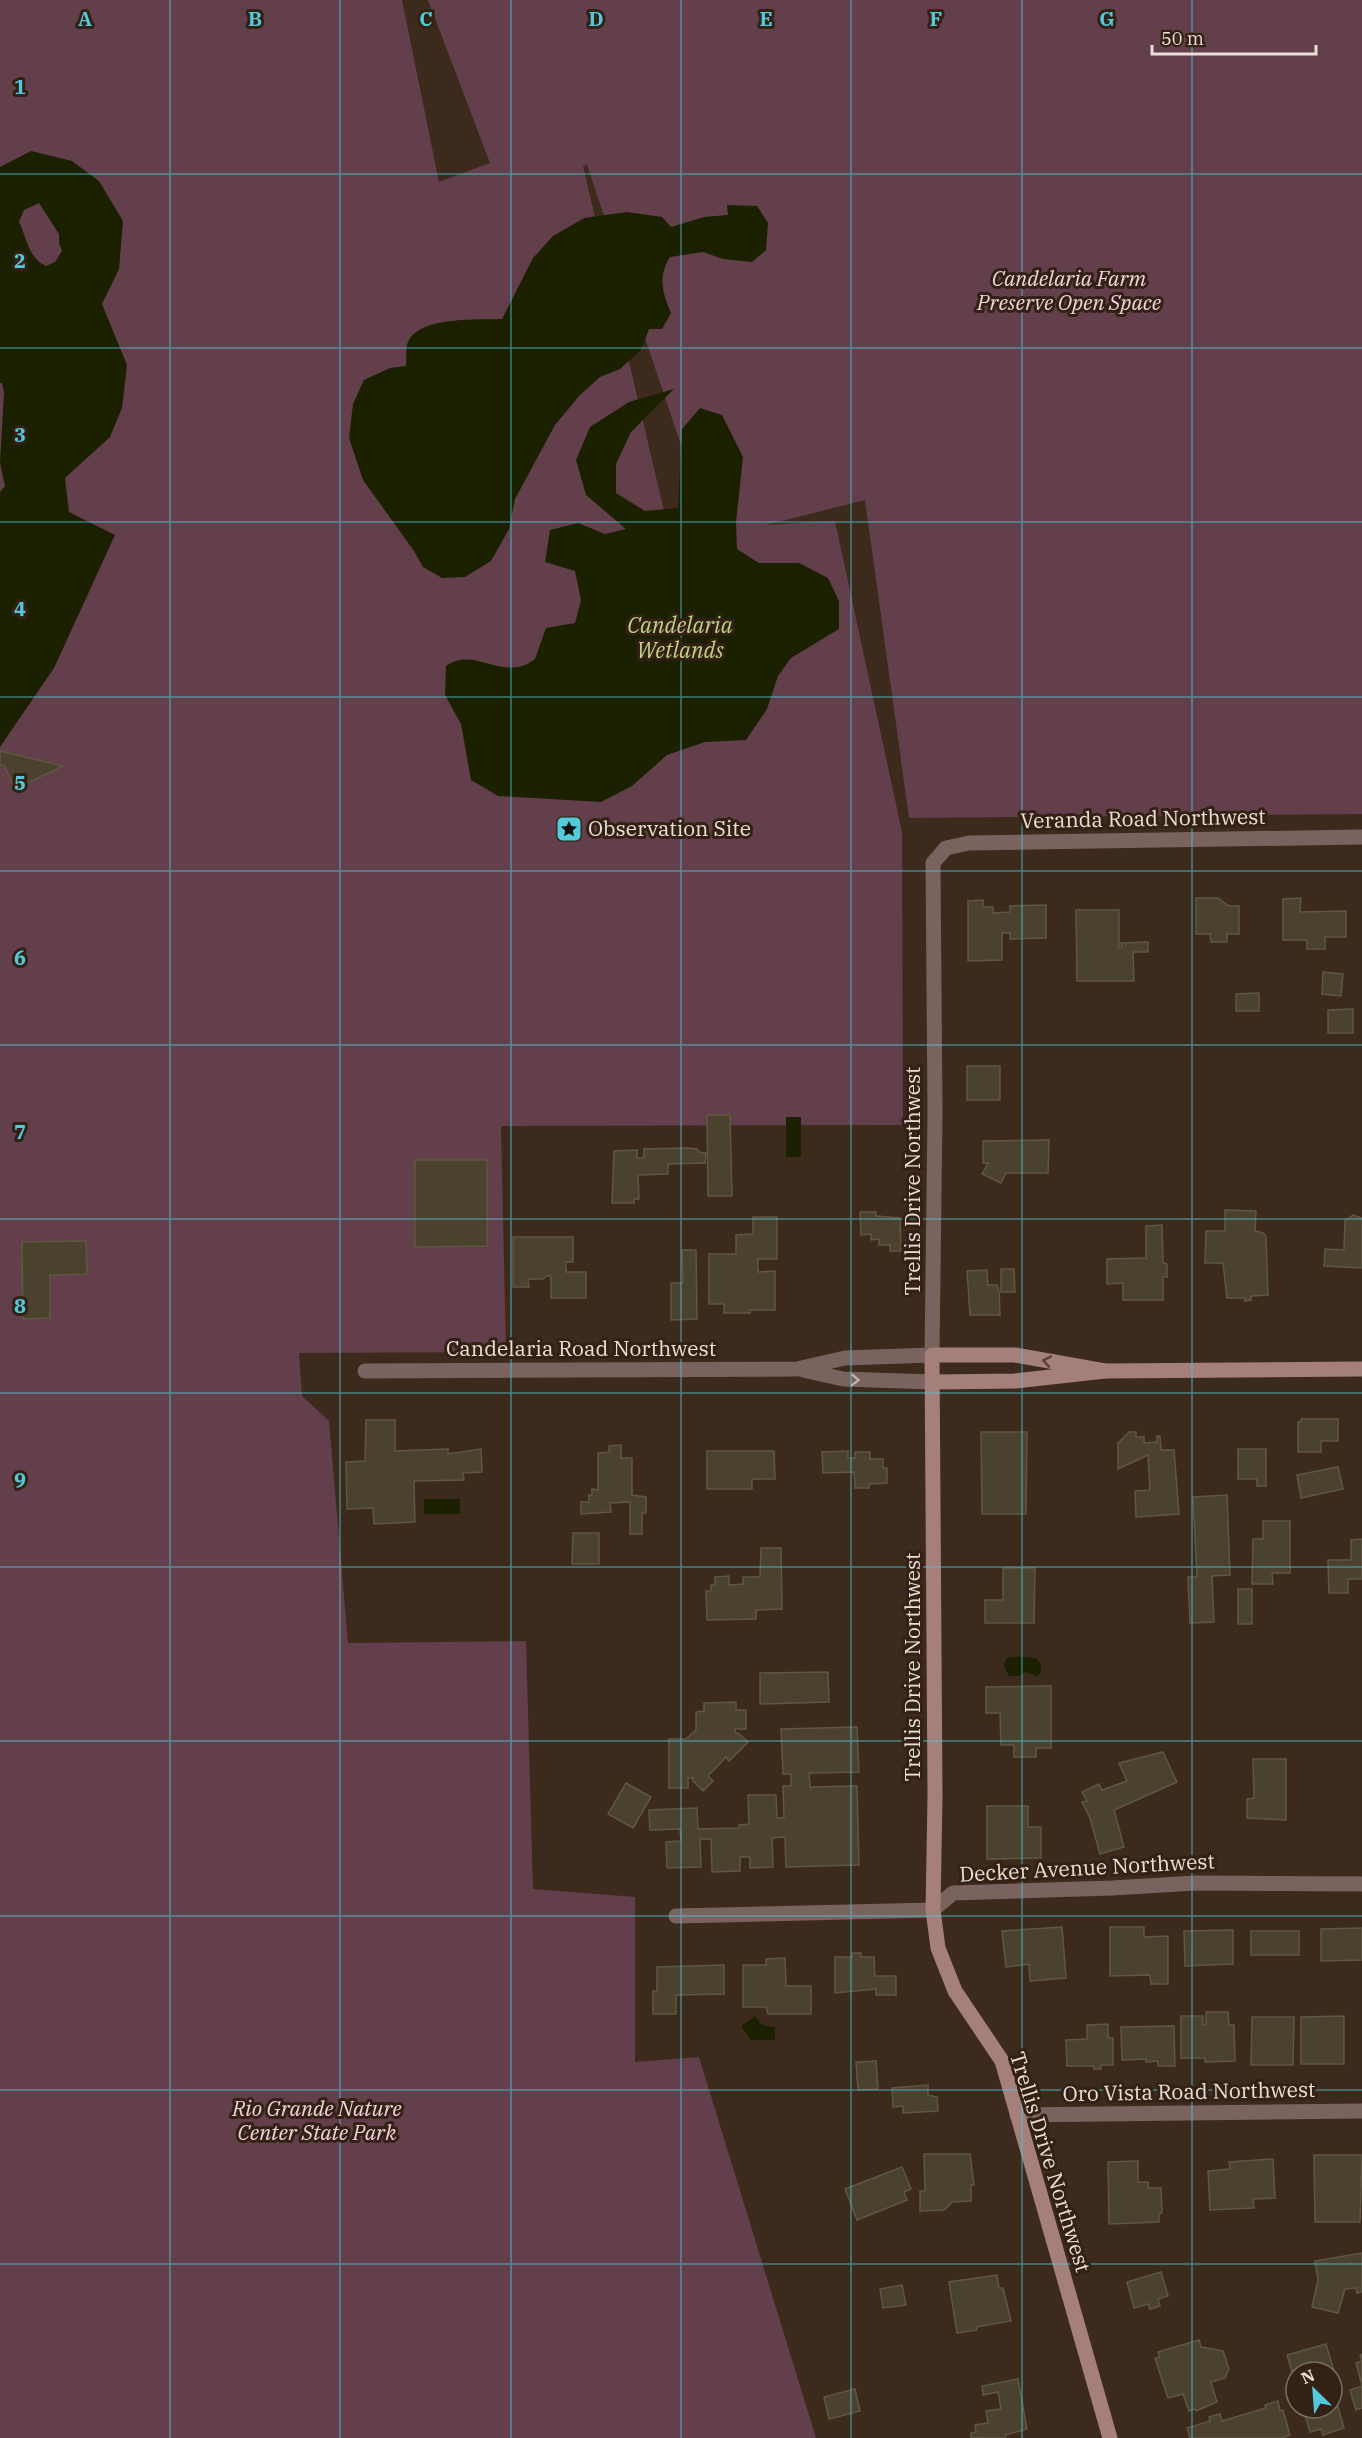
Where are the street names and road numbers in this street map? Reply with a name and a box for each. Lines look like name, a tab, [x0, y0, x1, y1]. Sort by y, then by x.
street label: Veranda Road Northwest	[1020, 802, 1266, 834]
street label: Trellis Drive Northwest	[898, 1067, 926, 1295]
street label: Candelaria Road Northwest	[446, 1334, 716, 1362]
street label: Trellis Drive Northwest	[898, 1553, 926, 1781]
street label: Decker Avenue Northwest	[958, 1846, 1215, 1888]
street label: Trellis Drive Northwest	[1004, 2048, 1098, 2275]
street label: Oro Vista Road Northwest	[1062, 2075, 1316, 2107]

